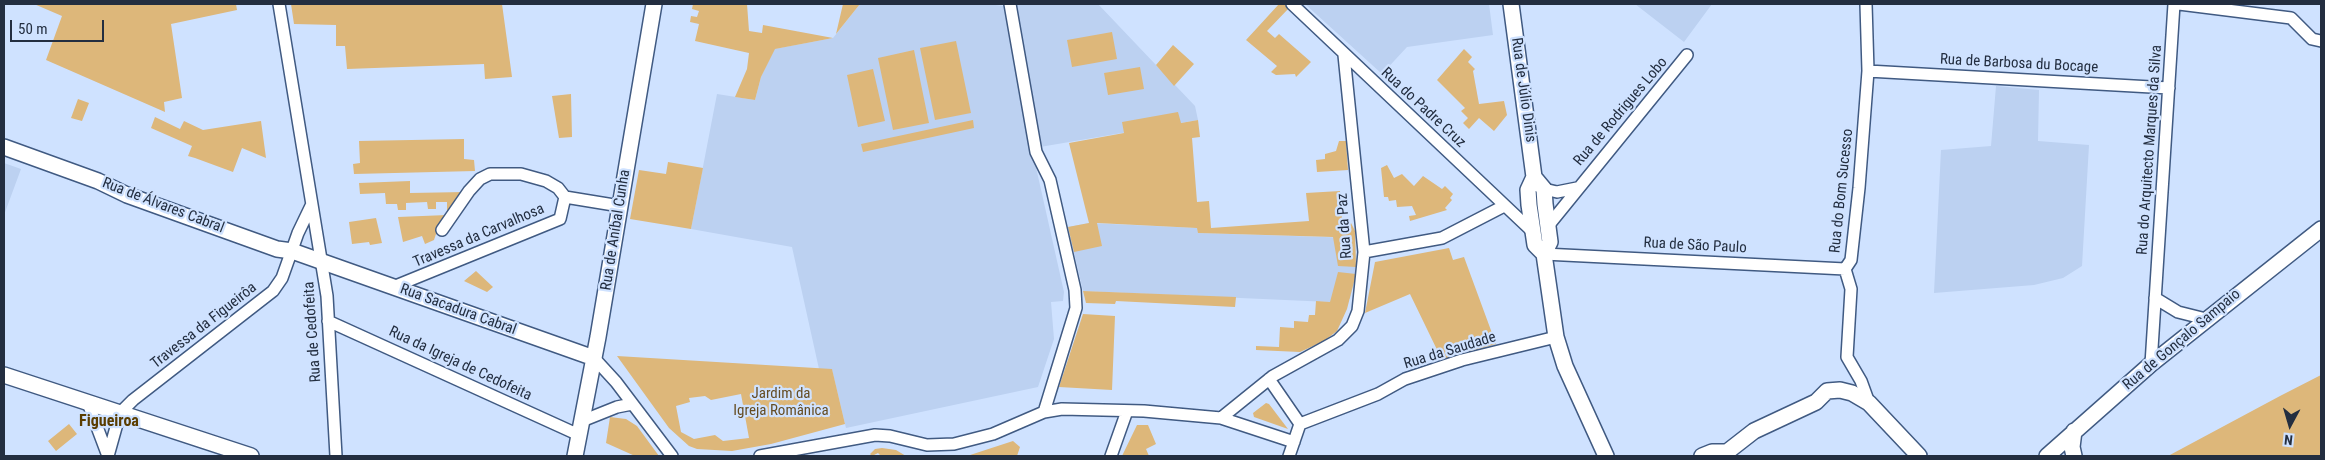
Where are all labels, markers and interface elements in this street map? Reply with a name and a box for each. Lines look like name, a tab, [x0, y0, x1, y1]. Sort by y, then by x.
scale bar	[12, 10, 106, 42]
text: 50 m	[18, 20, 48, 38]
street label: Rua de Júlio Dinis	[1507, 36, 1539, 144]
street label: Rua do Arquitecto Marques da Silva	[2134, 44, 2166, 256]
street label: Rua de Barbosa du Bocage	[1939, 51, 2099, 77]
street label: Rua de Rodrigues Lobo	[1570, 54, 1672, 170]
street label: Rua do Padre Cruz	[1377, 64, 1469, 152]
street label: Rua do Bom Sucesso	[1827, 128, 1857, 254]
street label: Rua de Aníbal Cunha	[598, 168, 634, 292]
street label: Rua de Álvares Cabral	[100, 174, 226, 238]
street label: Rua da Paz	[1334, 192, 1356, 260]
street label: Travessa da Carvalhosa	[411, 200, 547, 272]
street label: Rua de São Paulo	[1643, 234, 1747, 258]
street label: Travessa da Figueirôa	[148, 279, 260, 373]
street label: Rua de Cedofeita	[301, 281, 325, 383]
street label: Rua Sacadura Cabral	[397, 281, 519, 339]
street label: Rua de Gonçalo Sampaio	[2120, 286, 2244, 394]
street label: Rua da Igreja de Cedofeita	[386, 323, 534, 405]
street label: Rua da Saudade	[1402, 328, 1498, 374]
park label: Jardim da Igreja Românica	[733, 385, 829, 420]
north arrow	[2265, 400, 2315, 450]
district label: Figueiroa	[79, 412, 139, 432]
text: N	[2283, 432, 2294, 448]

